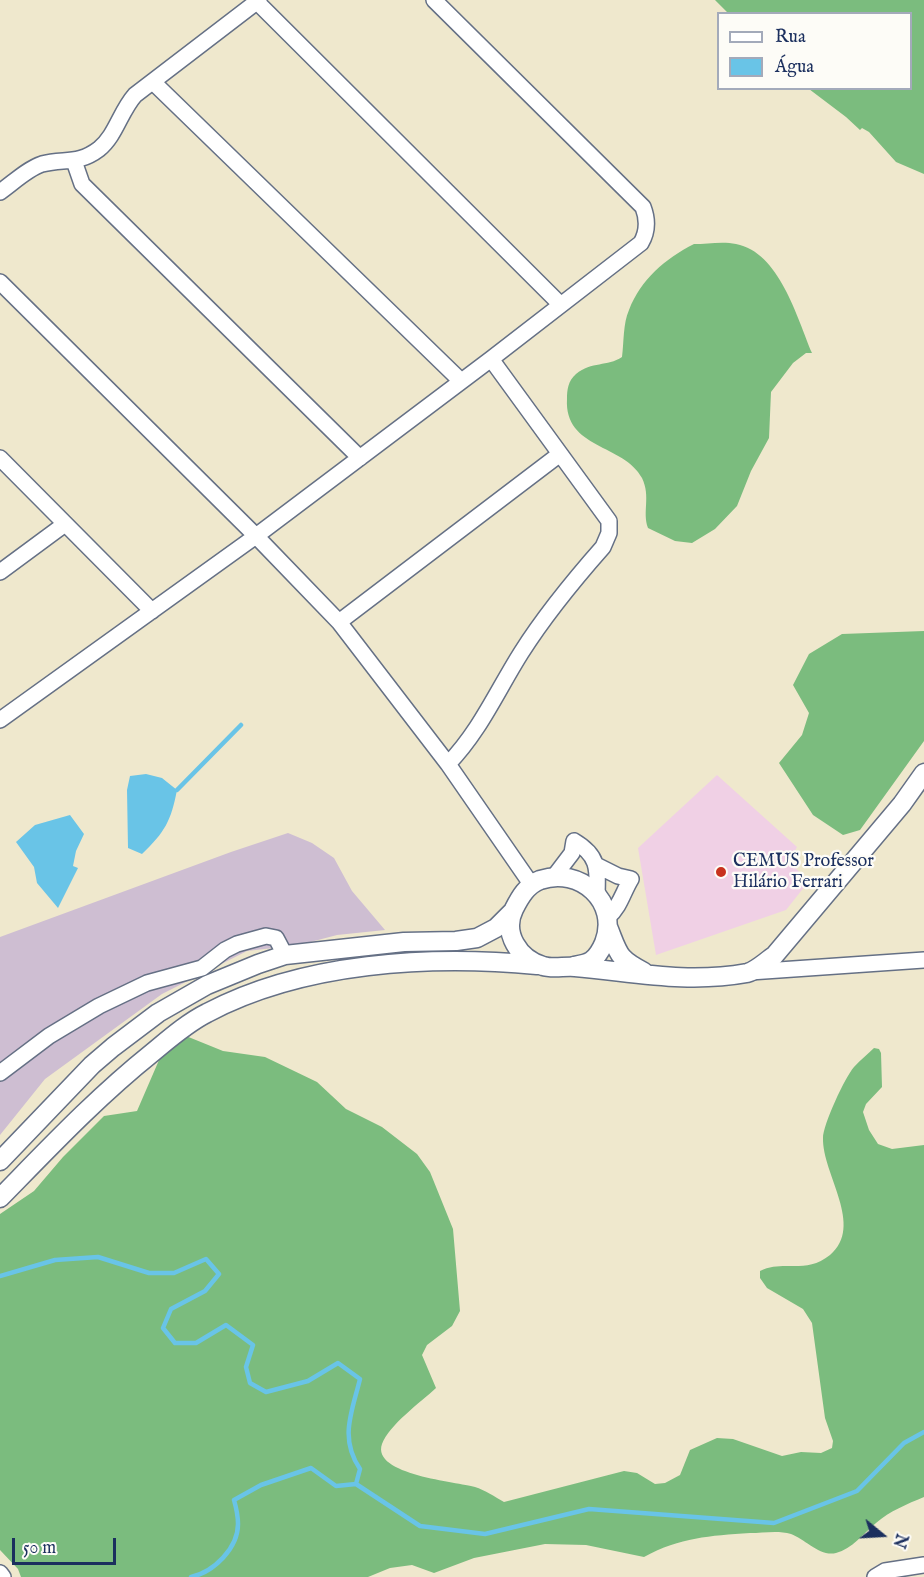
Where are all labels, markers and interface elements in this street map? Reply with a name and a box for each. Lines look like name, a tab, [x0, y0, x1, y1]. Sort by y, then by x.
legend	[717, 12, 912, 90]
text: Rua	[775, 26, 806, 49]
text: Água	[775, 56, 814, 79]
place label: CEMUS Professor Hilário Ferrari	[733, 851, 874, 894]
marker: CEMUS Professor Hilário Ferrari	[714, 865, 728, 879]
north arrow	[852, 1505, 912, 1565]
scale bar	[15, 1526, 118, 1564]
text: N	[887, 1531, 911, 1550]
text: 50 m	[23, 1537, 56, 1560]

